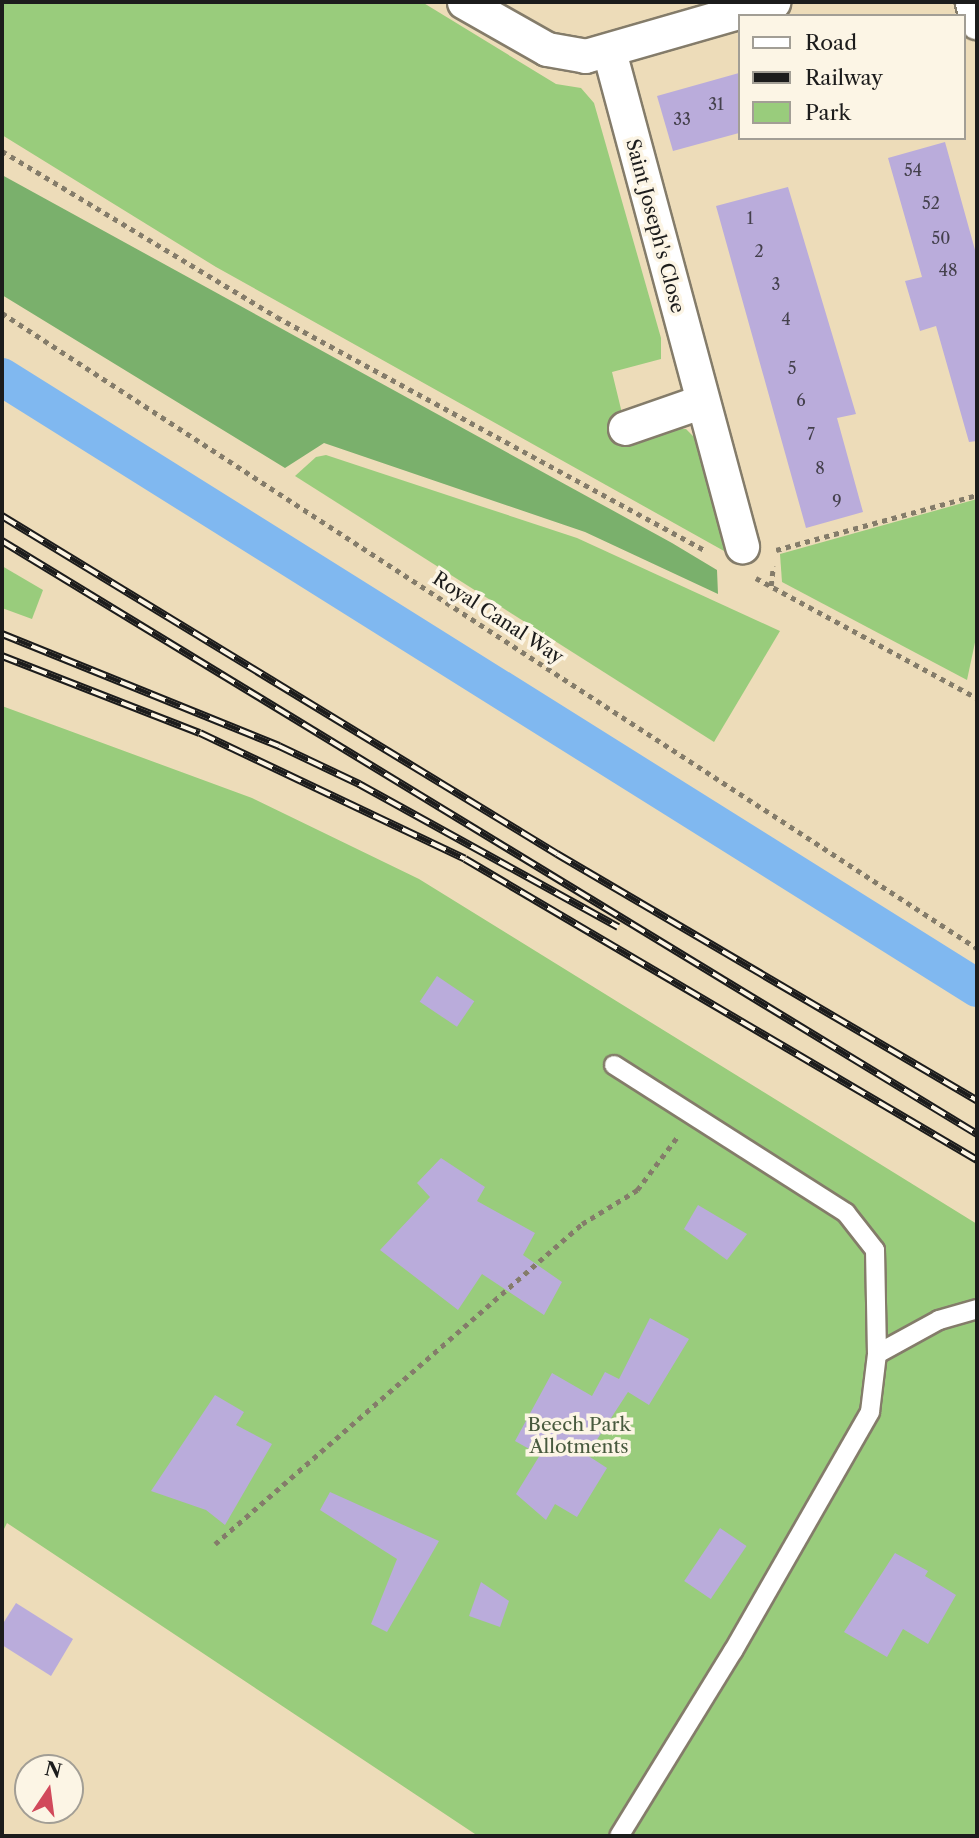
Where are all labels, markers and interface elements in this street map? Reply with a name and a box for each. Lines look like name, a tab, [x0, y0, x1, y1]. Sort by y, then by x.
legend	[738, 14, 965, 140]
text: Road	[805, 30, 857, 55]
text: Railway	[805, 65, 883, 90]
house number: 31	[708, 94, 724, 114]
text: Park	[805, 100, 851, 125]
house number: 33	[673, 109, 691, 129]
street label: Saint Joseph's Close	[621, 136, 689, 316]
house number: 54	[904, 160, 922, 180]
house number: 52	[922, 193, 940, 213]
house number: 1	[747, 208, 753, 228]
house number: 50	[932, 228, 950, 248]
house number: 2	[754, 241, 764, 261]
house number: 48	[939, 260, 957, 280]
house number: 3	[772, 274, 780, 294]
house number: 4	[781, 309, 791, 329]
house number: 5	[788, 358, 796, 378]
house number: 6	[796, 390, 806, 410]
house number: 7	[807, 424, 815, 444]
house number: 8	[815, 458, 825, 478]
house number: 9	[832, 491, 842, 511]
street label: Royal Canal Way	[428, 567, 568, 669]
park label: Beech Park Allotments	[528, 1414, 630, 1458]
north arrow	[14, 1754, 84, 1824]
text: N	[43, 1757, 64, 1783]

